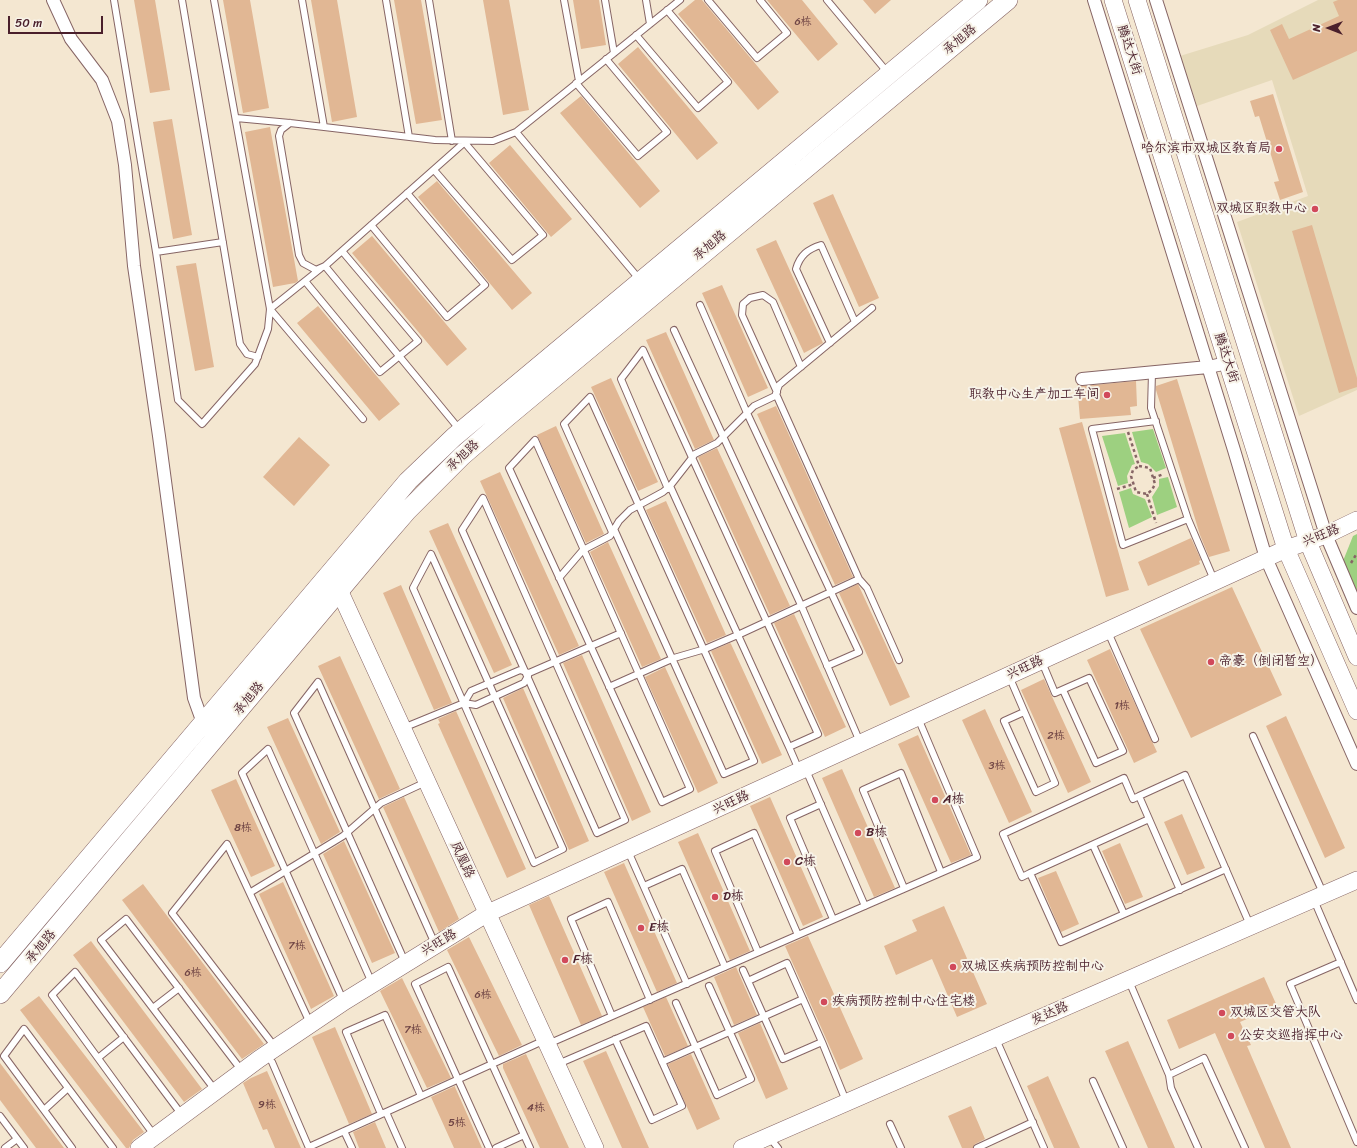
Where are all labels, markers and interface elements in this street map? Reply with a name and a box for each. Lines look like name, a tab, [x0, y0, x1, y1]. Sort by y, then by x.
scale bar	[10, 8, 105, 34]
north arrow	[1309, 8, 1349, 48]
text: 50 m	[15, 12, 42, 34]
house number: 6栋	[794, 15, 812, 29]
street label: 承旭路	[940, 21, 980, 59]
street label: 腾达大街	[1114, 23, 1144, 77]
text: N	[1307, 24, 1326, 32]
place label: 哈尔滨市双城区教育局	[1141, 141, 1271, 157]
marker: 哈尔滨市双城区教育局	[1274, 144, 1284, 154]
place label: 双城区职教中心	[1216, 201, 1307, 217]
marker: 双城区职教中心	[1310, 204, 1320, 214]
street label: 承旭路	[690, 227, 730, 265]
street label: 腾达大街	[1211, 331, 1241, 385]
place label: 职教中心生产加工车间	[969, 387, 1099, 403]
marker: 职教中心生产加工车间	[1102, 390, 1112, 400]
street label: 承旭路	[443, 437, 483, 475]
street label: 兴旺路	[1300, 521, 1342, 551]
street label: 兴旺路	[1004, 653, 1046, 683]
place label: 帝豪（倒闭暂空）	[1219, 654, 1323, 670]
marker: 帝豪（倒闭暂空）	[1206, 657, 1216, 667]
street label: 承旭路	[230, 679, 268, 719]
house number: 1栋	[1114, 699, 1130, 713]
house number: 2栋	[1047, 729, 1065, 743]
house number: 3栋	[988, 759, 1006, 773]
street label: 兴旺路	[710, 788, 752, 818]
place label: A栋	[943, 792, 965, 808]
marker: A栋	[930, 795, 940, 805]
house number: 8栋	[234, 821, 252, 835]
place label: B栋	[866, 825, 887, 841]
marker: B栋	[853, 828, 863, 838]
street label: 凤凰路	[447, 839, 477, 881]
place label: C栋	[795, 854, 816, 870]
marker: C栋	[782, 857, 792, 867]
place label: D栋	[723, 889, 744, 905]
marker: D栋	[710, 892, 720, 902]
place label: E栋	[649, 920, 669, 936]
marker: E栋	[636, 923, 646, 933]
street label: 兴旺路	[418, 926, 460, 960]
street label: 承旭路	[22, 927, 60, 967]
house number: 7栋	[288, 939, 306, 953]
place label: F栋	[573, 952, 593, 968]
marker: F栋	[560, 955, 570, 965]
place label: 双城区疾病预防控制中心	[961, 959, 1104, 975]
marker: 双城区疾病预防控制中心	[948, 962, 958, 972]
house number: 6栋	[184, 966, 202, 980]
house number: 6栋	[474, 988, 492, 1002]
place label: 疾病预防控制中心住宅楼	[832, 994, 975, 1010]
marker: 疾病预防控制中心住宅楼	[819, 997, 829, 1007]
street label: 发达路	[1029, 999, 1071, 1029]
place label: 双城区交管大队	[1230, 1005, 1321, 1021]
marker: 双城区交管大队	[1217, 1008, 1227, 1018]
house number: 7栋	[404, 1023, 422, 1037]
place label: 公安交巡指挥中心	[1239, 1028, 1343, 1044]
marker: 公安交巡指挥中心	[1226, 1031, 1236, 1041]
house number: 9栋	[258, 1098, 276, 1112]
house number: 4栋	[527, 1101, 545, 1115]
house number: 5栋	[448, 1116, 466, 1130]

